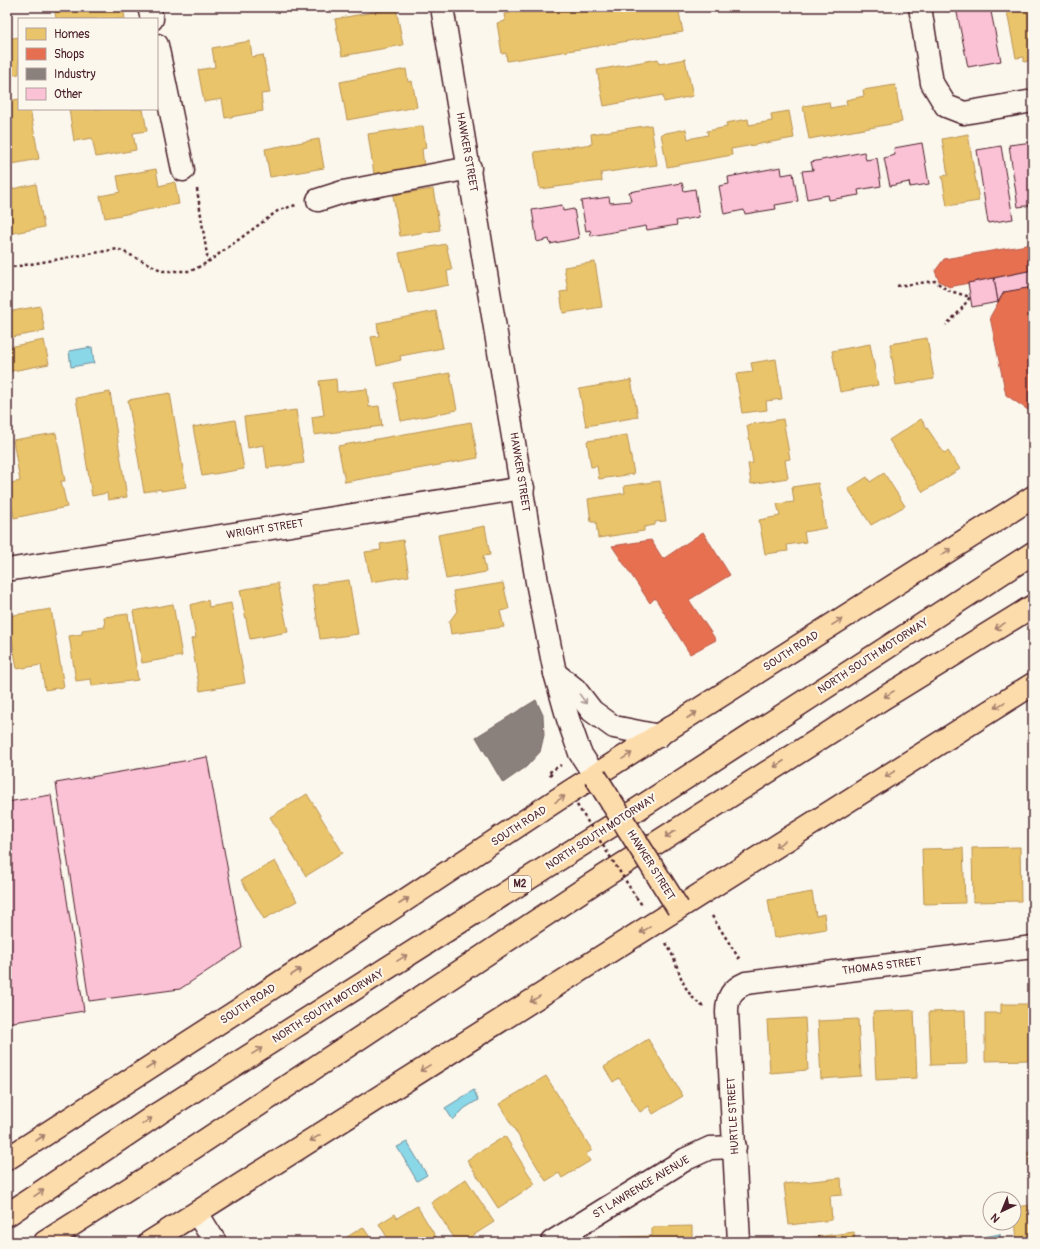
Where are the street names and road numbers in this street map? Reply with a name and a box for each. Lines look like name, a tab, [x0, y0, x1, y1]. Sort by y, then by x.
street label: HAWKER STREET	[454, 111, 480, 193]
street label: HAWKER STREET	[507, 431, 533, 513]
street label: WRIGHT STREET	[226, 516, 304, 542]
street label: NORTH SOUTH MOTORWAY	[815, 615, 931, 697]
street label: SOUTH ROAD	[761, 628, 821, 674]
street label: NORTH SOUTH MOTORWAY	[543, 791, 659, 873]
street label: SOUTH ROAD	[489, 803, 549, 849]
street label: HAWKER STREET	[624, 827, 678, 903]
road number: M2	[509, 876, 531, 892]
street label: THOMAS STREET	[841, 955, 923, 977]
street label: NORTH SOUTH MOTORWAY	[270, 966, 387, 1046]
street label: SOUTH ROAD	[218, 981, 278, 1027]
street label: HURTLE STREET	[724, 1077, 742, 1155]
street label: ST LAWRENCE AVENUE	[590, 1153, 692, 1221]

